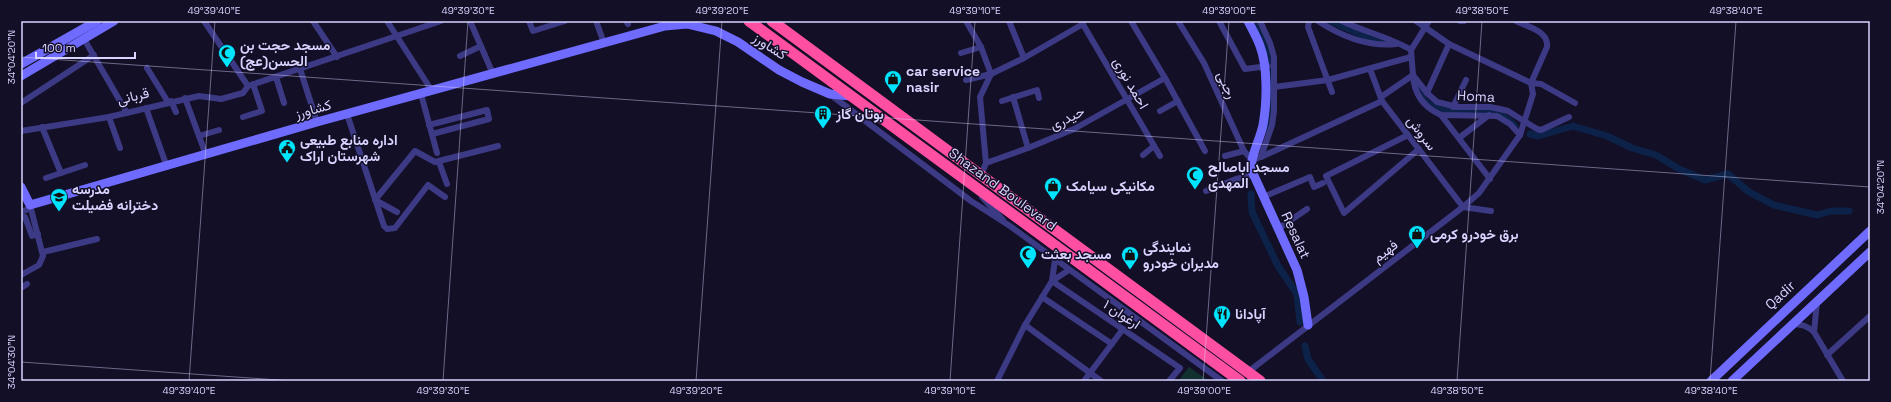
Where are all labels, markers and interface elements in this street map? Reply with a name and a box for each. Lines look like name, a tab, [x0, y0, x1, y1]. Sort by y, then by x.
text: 49°39'40"E	[188, 4, 241, 17]
text: 49°39'30"E	[441, 4, 495, 17]
text: 49°39'20"E	[695, 4, 749, 17]
text: 49°39'10"E	[949, 4, 1001, 17]
text: 49°39'00"E	[1202, 4, 1256, 17]
text: 49°38'50"E	[1455, 4, 1509, 17]
text: 49°38'40"E	[1709, 4, 1763, 17]
street label: کشاورز	[749, 28, 791, 64]
text: 34°04'20"N	[5, 30, 18, 84]
scale bar	[36, 34, 135, 60]
place label: مسجد حجت بن الحسن(عج)	[240, 36, 331, 71]
text: 100 m	[42, 40, 76, 56]
mosque icon: مسجد حجت بن الحسن(عج)	[217, 43, 237, 68]
street label: احمد نوری	[1109, 54, 1153, 112]
place label: car service nasir	[906, 62, 980, 96]
street label: رجبی	[1213, 68, 1241, 102]
shop icon: car service nasir	[883, 69, 903, 94]
street label: قربانی	[115, 83, 151, 109]
street label: Homa	[1457, 86, 1495, 106]
street label: کشاورز	[292, 95, 333, 123]
street label: حیدری	[1047, 102, 1087, 134]
building icon: بوتان گاز	[813, 104, 833, 129]
place label: بوتان گاز	[835, 105, 884, 123]
street label: سروش	[1403, 112, 1441, 154]
place label: اداره منابع طبیعی شهرستان اراک	[300, 131, 398, 165]
public building icon: اداره منابع طبیعی شهرستان اراک	[277, 138, 297, 163]
street label: Shazand Boulevard	[946, 144, 1060, 234]
place label: مسجد اباصالح المهدی	[1208, 158, 1290, 192]
text: 34°04'20"N	[1874, 160, 1887, 214]
mosque icon: مسجد اباصالح المهدی	[1185, 165, 1205, 190]
shop icon: مکانیکی سیامک	[1043, 176, 1063, 201]
place label: مکانیکی سیامک	[1066, 177, 1155, 195]
place label: مدرسه دخترانه فضیلت	[72, 180, 158, 214]
school or university icon: مدرسه دخترانه فضیلت	[49, 187, 69, 212]
street label: Resalat	[1277, 209, 1315, 261]
shop icon: برق خودرو کرمی	[1407, 224, 1427, 249]
place label: برق خودرو کرمی	[1430, 225, 1519, 243]
street label: فهیم	[1369, 236, 1401, 266]
place label: نمایندگی مدیران خودرو	[1143, 238, 1219, 272]
mosque icon: مسجد بعثت	[1018, 244, 1038, 269]
place label: مسجد بعثت	[1041, 245, 1112, 263]
shop icon: نمایندگی مدیران خودرو	[1120, 245, 1140, 270]
street label: Qadir	[1761, 276, 1799, 314]
street label: ارغوان ۱	[1100, 295, 1144, 333]
restaurant icon: آپادانا	[1212, 304, 1232, 329]
place label: آپادانا	[1235, 305, 1267, 324]
text: 34°04'30"N	[5, 335, 18, 389]
text: 49°39'40"E	[163, 384, 216, 397]
text: 49°39'30"E	[416, 384, 470, 397]
text: 49°39'20"E	[669, 384, 723, 397]
text: 49°39'10"E	[924, 384, 976, 397]
text: 49°39'00"E	[1177, 384, 1231, 397]
text: 49°38'50"E	[1430, 384, 1484, 397]
text: 49°38'40"E	[1684, 384, 1738, 397]

